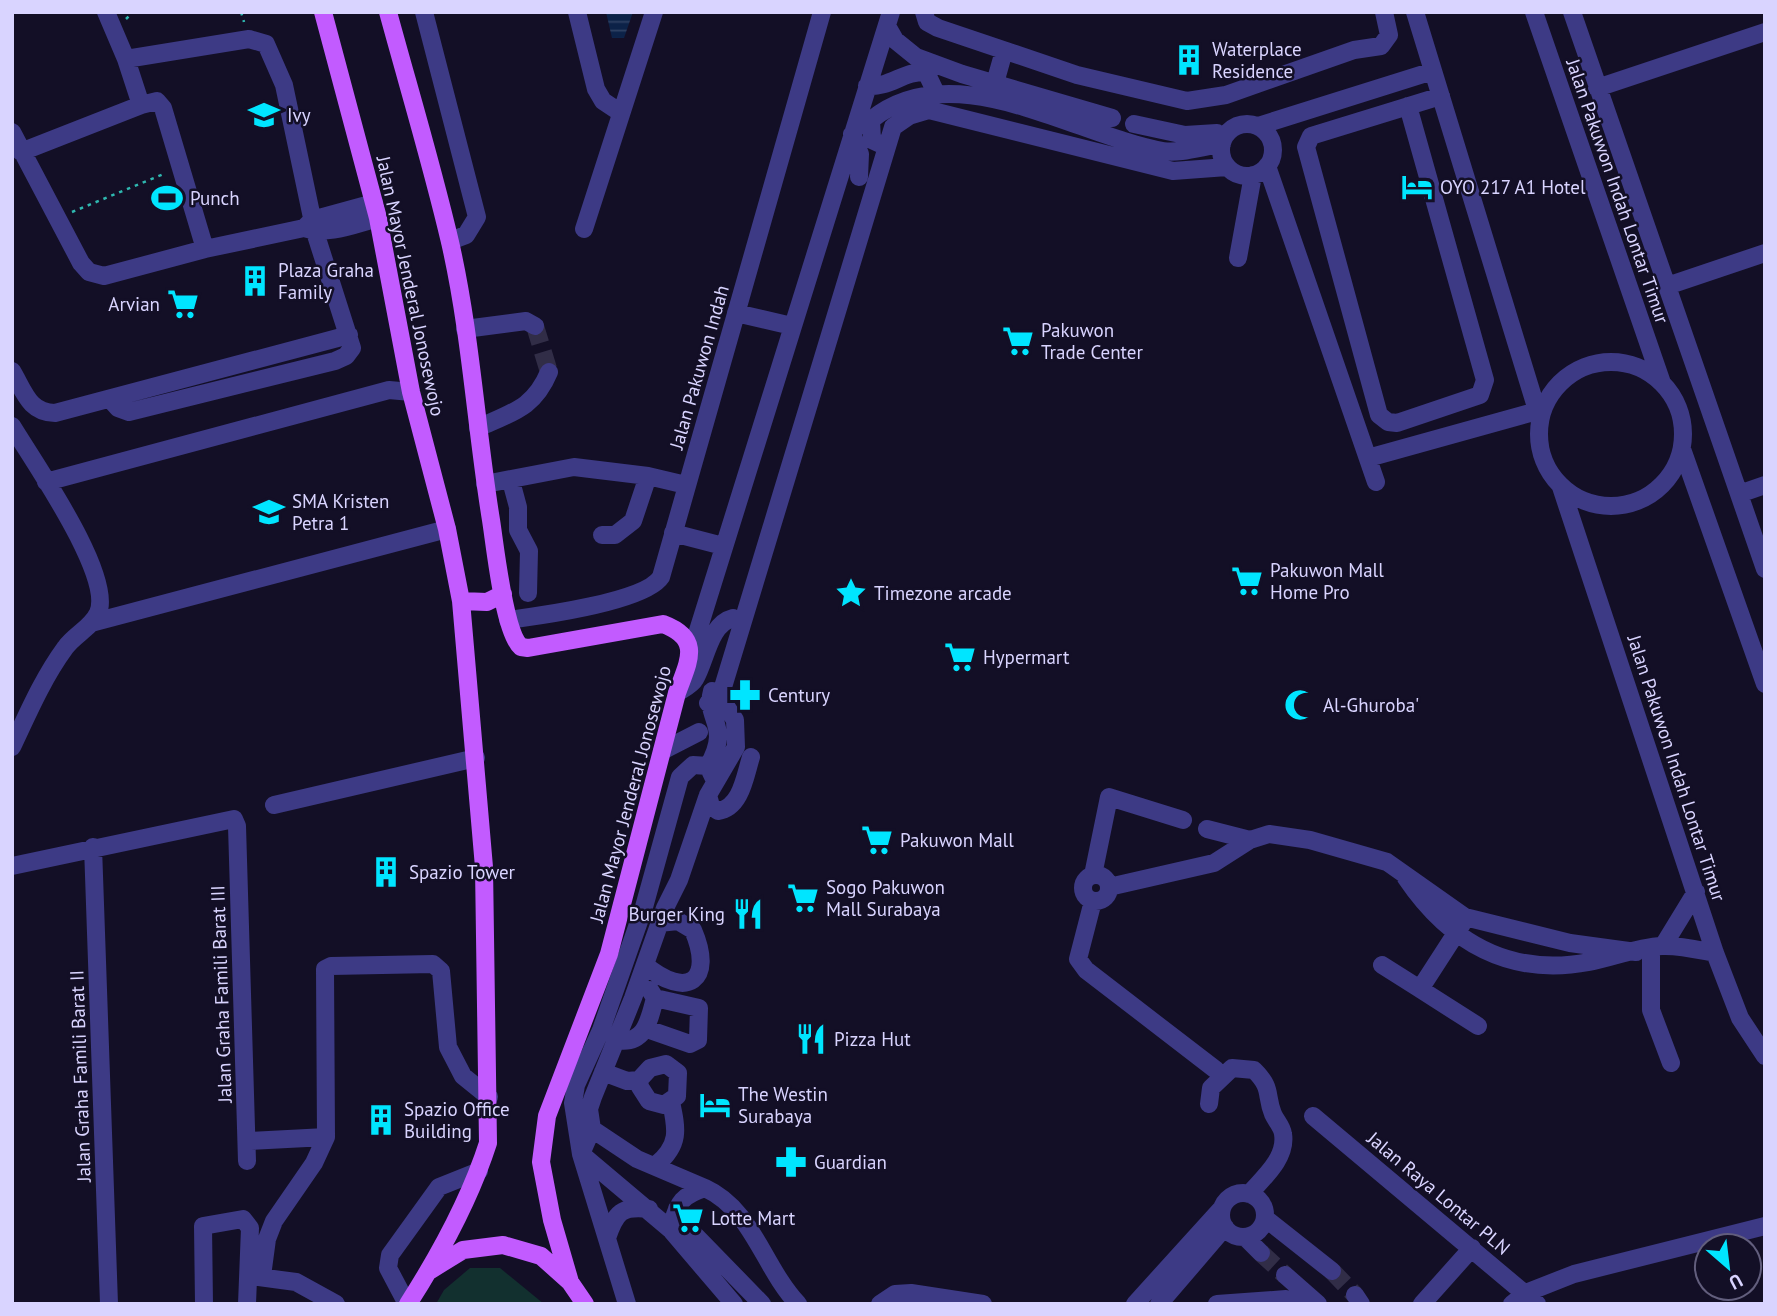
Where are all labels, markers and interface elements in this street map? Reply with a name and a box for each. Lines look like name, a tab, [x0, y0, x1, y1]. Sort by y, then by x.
place label: Waterplace Residence	[1212, 37, 1302, 83]
building icon: Waterplace Residence	[1172, 43, 1206, 77]
street label: Jalan Pakuwon Indah Lontar Timur	[1561, 55, 1675, 327]
school or university icon: Ivy	[247, 98, 281, 132]
place label: Ivy	[287, 103, 311, 127]
street label: Jalan Mayor Jenderal Jonosewojo	[371, 153, 450, 418]
hotel icon: OYO 217 A1 Hotel	[1400, 170, 1434, 204]
place label: OYO 217 A1 Hotel	[1440, 175, 1586, 199]
sports icon: Punch	[150, 181, 184, 215]
place label: Punch	[190, 186, 240, 210]
place label: Plaza Graha Family	[278, 258, 374, 304]
building icon: Plaza Graha Family	[238, 264, 272, 298]
street label: Jalan Pakuwon Indah	[664, 282, 734, 453]
supermarket icon: Arvian	[166, 287, 200, 321]
place label: Arvian	[108, 292, 160, 316]
place label: Pakuwon Trade Center	[1041, 318, 1143, 364]
supermarket icon: Pakuwon Trade Center	[1001, 324, 1035, 358]
place label: SMA Kristen Petra 1	[292, 489, 389, 535]
school or university icon: SMA Kristen Petra 1	[252, 495, 286, 529]
place label: Pakuwon Mall Home Pro	[1270, 558, 1384, 604]
supermarket icon: Pakuwon Mall Home Pro	[1230, 564, 1264, 598]
place icon: Timezone arcade	[834, 576, 868, 610]
place label: Timezone arcade	[874, 581, 1012, 605]
street label: Jalan Pakuwon Indah Lontar Timur	[1622, 631, 1732, 905]
supermarket icon: Hypermart	[943, 640, 977, 674]
place label: Hypermart	[983, 645, 1070, 669]
street label: Jalan Mayor Jenderal Jonosewojo	[584, 663, 676, 926]
pharmacy icon: Century	[728, 678, 762, 712]
place label: Century	[768, 683, 830, 707]
mosque icon: Al-Ghuroba'	[1283, 688, 1317, 722]
place label: Al-Ghuroba'	[1323, 693, 1419, 717]
supermarket icon: Pakuwon Mall	[860, 823, 894, 857]
place label: Pakuwon Mall	[900, 828, 1014, 852]
building icon: Spazio Tower	[369, 855, 403, 889]
place label: Spazio Tower	[409, 860, 516, 884]
place label: Sogo Pakuwon Mall Surabaya	[826, 875, 945, 921]
supermarket icon: Sogo Pakuwon Mall Surabaya	[786, 881, 820, 915]
street label: Jalan Graha Famili Barat III	[205, 885, 237, 1104]
restaurant icon: Burger King	[731, 897, 765, 931]
place label: Burger King	[629, 902, 725, 926]
street label: Jalan Graha Famili Barat II	[64, 970, 96, 1183]
restaurant icon: Pizza Hut	[794, 1022, 828, 1056]
place label: Pizza Hut	[834, 1027, 911, 1051]
place label: The Westin Surabaya	[738, 1082, 828, 1128]
hotel icon: The Westin Surabaya	[698, 1088, 732, 1122]
place label: Spazio Office Building	[404, 1097, 510, 1143]
building icon: Spazio Office Building	[364, 1103, 398, 1137]
street label: Jalan Raya Lontar PLN	[1362, 1126, 1515, 1260]
pharmacy icon: Guardian	[774, 1145, 808, 1179]
place label: Guardian	[814, 1150, 887, 1174]
supermarket icon: Lotte Mart	[671, 1201, 705, 1235]
place label: Lotte Mart	[711, 1206, 796, 1230]
north arrow	[1693, 1232, 1763, 1302]
text: U	[1725, 1269, 1747, 1295]

